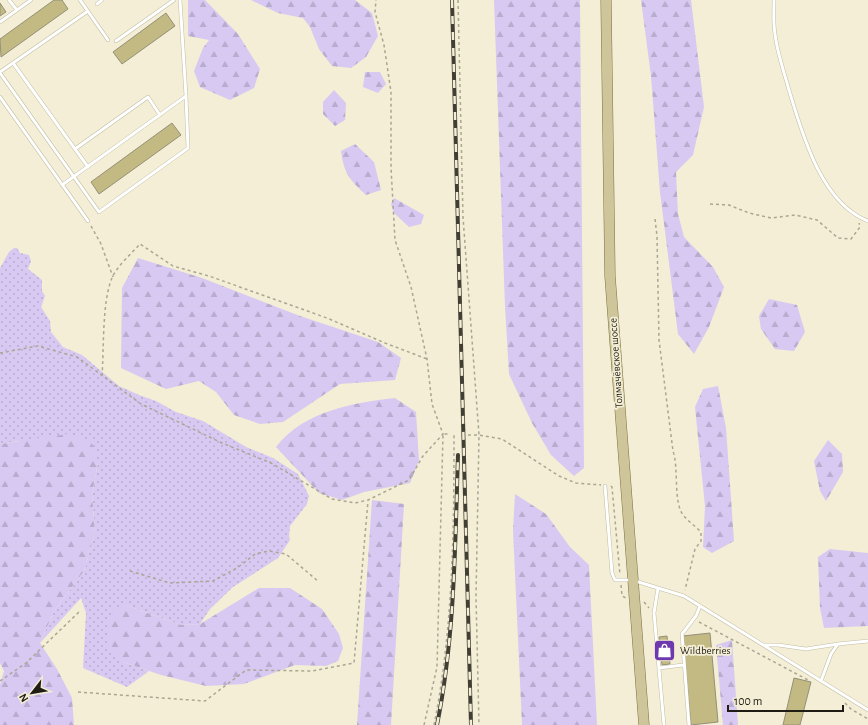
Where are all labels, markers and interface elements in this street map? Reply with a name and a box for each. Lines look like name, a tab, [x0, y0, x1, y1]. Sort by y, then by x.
street label: Толмачёвское шоссе	[607, 318, 625, 408]
shop icon: Wildberries	[651, 637, 677, 663]
place label: Wildberries	[680, 645, 731, 656]
north arrow	[12, 673, 52, 713]
scale bar	[728, 687, 843, 713]
text: N	[17, 692, 31, 704]
text: 100 m	[734, 695, 762, 707]

